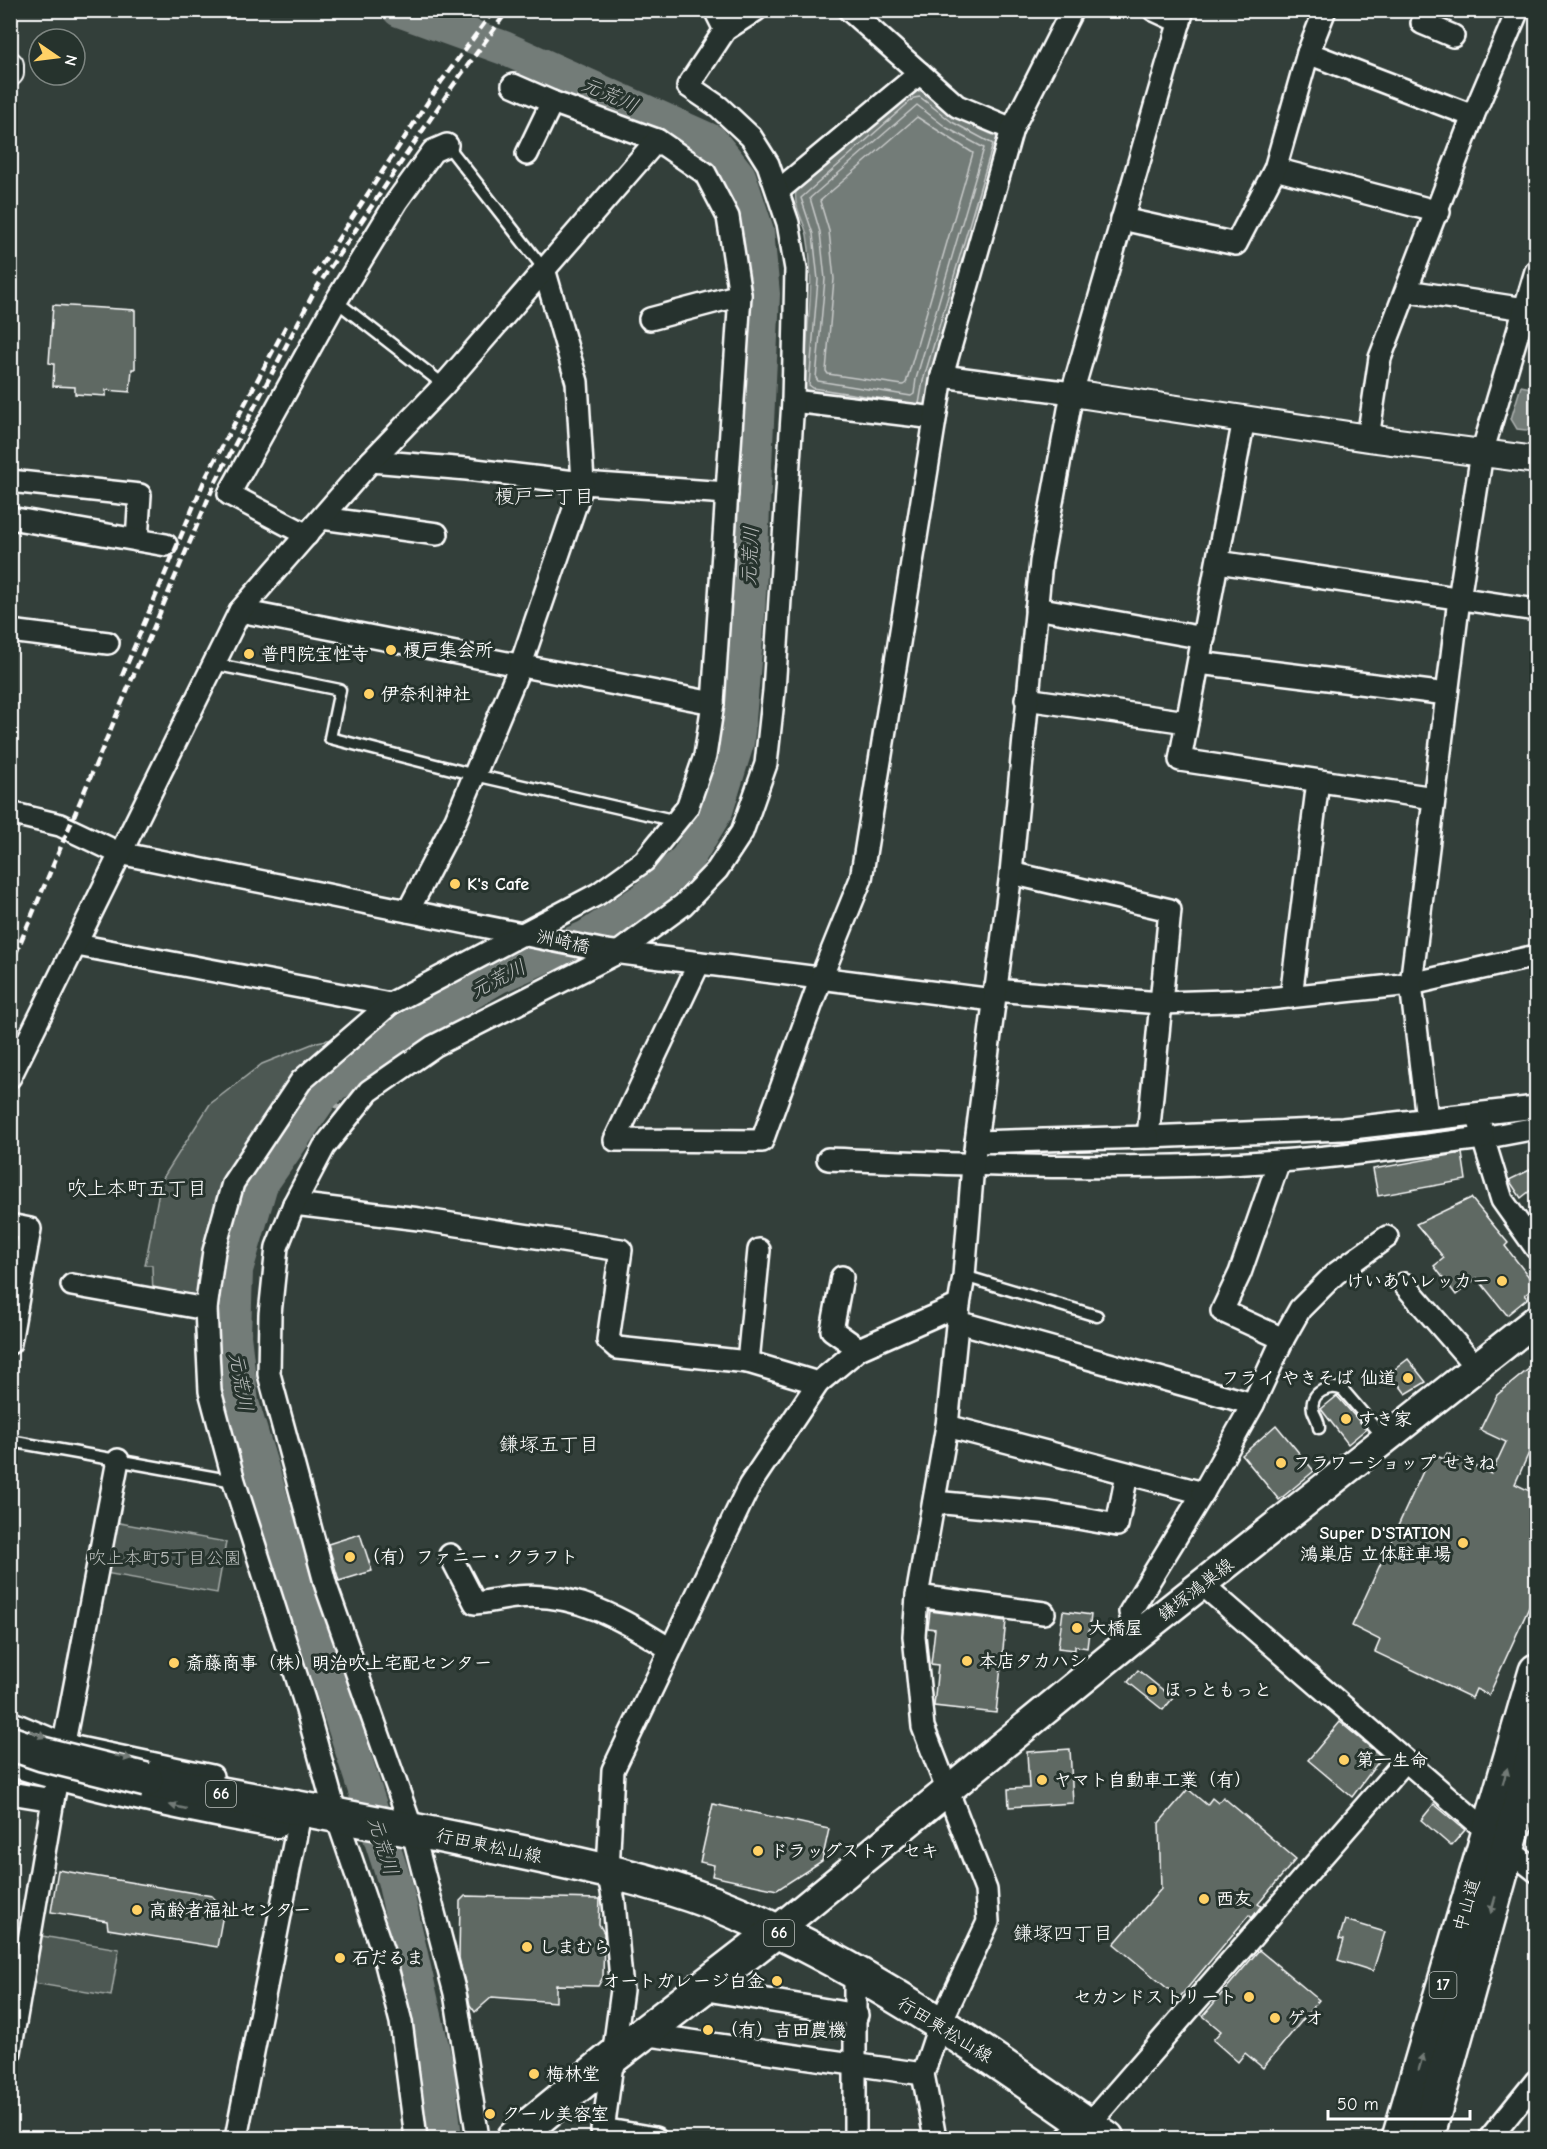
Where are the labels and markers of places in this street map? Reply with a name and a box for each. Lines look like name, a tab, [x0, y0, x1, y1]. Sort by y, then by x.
place label: 榎戸集会所	[403, 640, 493, 661]
marker: 榎戸集会所	[384, 643, 398, 657]
place label: 普門院宝性寺	[261, 644, 369, 665]
marker: 普門院宝性寺	[242, 647, 256, 661]
place label: 伊奈利神社	[381, 684, 471, 705]
marker: 伊奈利神社	[362, 687, 376, 701]
place label: K's Cafe	[467, 874, 529, 895]
marker: K's Cafe	[448, 877, 462, 891]
place label: けいあいレッカー	[1346, 1271, 1490, 1292]
marker: けいあいレッカー	[1495, 1274, 1509, 1288]
place label: フライ やきそば 仙道	[1222, 1368, 1396, 1389]
marker: フライ やきそば 仙道	[1401, 1371, 1415, 1385]
place label: すき家	[1358, 1409, 1412, 1430]
marker: すき家	[1339, 1412, 1353, 1426]
place label: フラワーショップ せきね	[1293, 1453, 1496, 1474]
marker: フラワーショップ せきね	[1274, 1456, 1288, 1470]
place label: Super D'STATION 鴻巣店 立体駐車場	[1301, 1523, 1451, 1565]
marker: Super D'STATION 鴻巣店 立体駐車場	[1456, 1536, 1470, 1550]
place label: （有）ファニー・クラフト	[362, 1547, 578, 1568]
marker: （有）ファニー・クラフト	[343, 1550, 357, 1564]
place label: 大橋屋	[1089, 1618, 1143, 1639]
marker: 大橋屋	[1070, 1621, 1084, 1635]
place label: 本店タカハシ	[979, 1651, 1087, 1672]
place label: 斎藤商事（株）明治吹上宅配センター	[186, 1653, 492, 1674]
marker: 本店タカハシ	[960, 1654, 974, 1668]
marker: 斎藤商事（株）明治吹上宅配センター	[167, 1656, 181, 1670]
place label: ほっともっと	[1164, 1680, 1272, 1701]
marker: ほっともっと	[1145, 1683, 1159, 1697]
place label: 第一生命	[1356, 1750, 1428, 1771]
marker: 第一生命	[1337, 1753, 1351, 1767]
place label: ヤマト自動車工業（有）	[1054, 1770, 1252, 1791]
marker: ヤマト自動車工業（有）	[1035, 1773, 1049, 1787]
place label: ドラッグストア セキ	[770, 1841, 939, 1862]
marker: ドラッグストア セキ	[751, 1844, 765, 1858]
place label: 西友	[1216, 1889, 1252, 1910]
marker: 西友	[1197, 1892, 1211, 1906]
place label: 高齢者福祉センター	[149, 1900, 311, 1921]
marker: 高齢者福祉センター	[130, 1903, 144, 1917]
place label: しまむら	[539, 1937, 611, 1958]
marker: しまむら	[520, 1940, 534, 1954]
place label: 石だるま	[352, 1948, 424, 1969]
marker: 石だるま	[333, 1951, 347, 1965]
place label: オートガレージ白金	[602, 1971, 765, 1992]
marker: オートガレージ白金	[770, 1974, 784, 1988]
place label: セカンドストリート	[1074, 1987, 1237, 2008]
marker: セカンドストリート	[1242, 1990, 1256, 2004]
place label: ゲオ	[1287, 2008, 1323, 2029]
marker: ゲオ	[1268, 2011, 1282, 2025]
place label: （有）吉田農機	[720, 2020, 846, 2041]
marker: （有）吉田農機	[701, 2023, 715, 2037]
place label: 梅林堂	[546, 2064, 600, 2085]
marker: 梅林堂	[527, 2067, 541, 2081]
place label: クール美容室	[502, 2104, 609, 2125]
marker: クール美容室	[483, 2107, 497, 2121]

